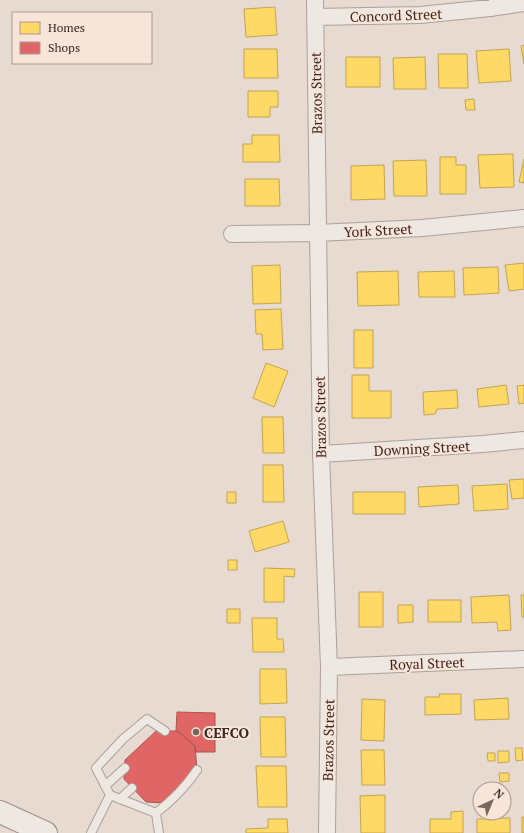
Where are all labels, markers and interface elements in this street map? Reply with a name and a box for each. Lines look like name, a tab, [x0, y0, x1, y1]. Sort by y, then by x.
street label: Concord Street	[349, 4, 443, 26]
legend	[12, 12, 152, 64]
text: Homes	[48, 20, 85, 35]
text: Shops	[48, 40, 80, 55]
street label: Brazos Street	[306, 51, 326, 134]
street label: York Street	[343, 219, 414, 241]
street label: Brazos Street	[310, 375, 330, 458]
street label: Downing Street	[373, 436, 472, 460]
street label: Royal Street	[389, 652, 466, 674]
street label: Brazos Street	[318, 698, 338, 781]
place label: CEFCO	[204, 723, 249, 742]
marker: CEFCO	[191, 727, 201, 737]
north arrow	[472, 781, 512, 821]
text: N	[491, 786, 507, 802]

